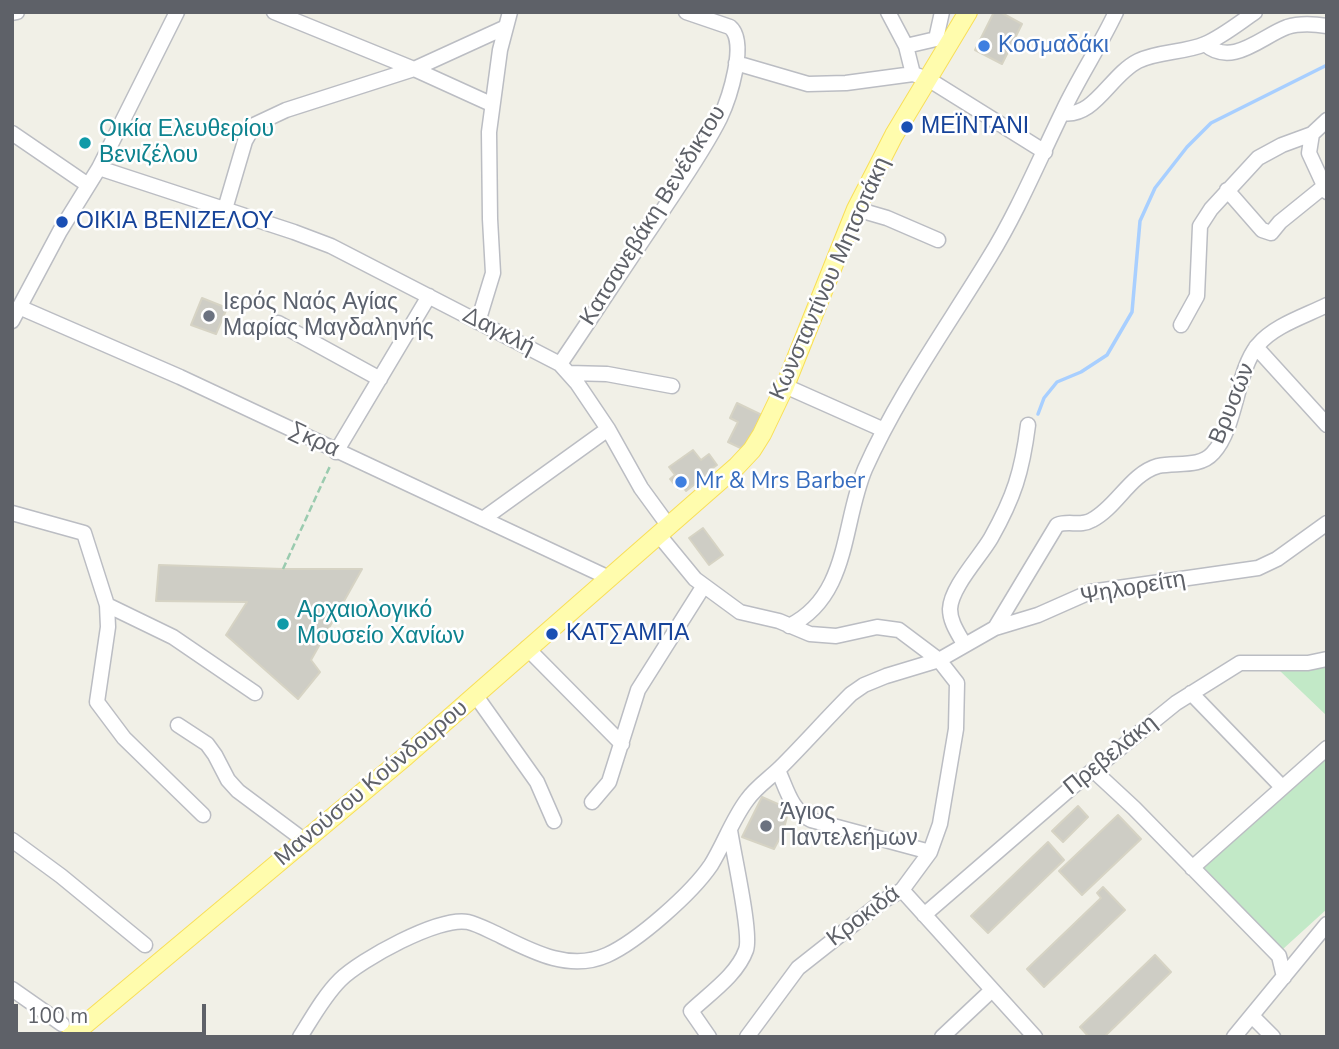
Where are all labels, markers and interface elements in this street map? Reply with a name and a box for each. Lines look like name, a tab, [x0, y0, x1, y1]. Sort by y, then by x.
place label: Κοσμαδάκι	[998, 32, 1109, 60]
marker: Κοσμαδάκι	[976, 38, 992, 54]
street label: Κατσανεβάκη Βενέδικτου	[575, 101, 733, 331]
place label: ΜΕΪΝΤΑΝΙ	[921, 113, 1029, 141]
place label: Οικία Ελευθερίου Βενιζέλου	[99, 116, 274, 170]
marker: ΜΕΪΝΤΑΝΙ	[899, 119, 915, 135]
marker: Οικία Ελευθερίου Βενιζέλου	[77, 135, 93, 151]
street label: Κωνσταντίνου Μητσοτάκη	[765, 153, 897, 405]
place label: ΟΙΚΙΑ ΒΕΝΙΖΕΛΟΥ	[76, 208, 274, 236]
marker: ΟΙΚΙΑ ΒΕΝΙΖΕΛΟΥ	[54, 214, 70, 230]
place label: Ιερός Ναός Αγίας Μαρίας Μαγδαληνής	[223, 289, 434, 343]
street label: Δαγκλή	[457, 302, 539, 362]
marker: Ιερός Ναός Αγίας Μαρίας Μαγδαληνής	[201, 308, 217, 324]
street label: Βρυσών	[1204, 360, 1262, 448]
street label: Σκρα	[285, 418, 343, 464]
place label: Mr & Mrs Barber	[695, 468, 865, 496]
marker: Mr & Mrs Barber	[673, 474, 689, 490]
street label: Ψηλορείτη	[1078, 566, 1188, 612]
place label: Αρχαιολογικό Μουσείο Χανίων	[297, 597, 464, 651]
marker: Αρχαιολογικό Μουσείο Χανίων	[275, 616, 291, 632]
place label: ΚΑΤΣΑΜΠΑ	[566, 620, 689, 648]
marker: ΚΑΤΣΑΜΠΑ	[544, 626, 560, 642]
street label: Μανούσου Κούνδουρου	[270, 695, 474, 873]
street label: Πρεβελάκη	[1059, 710, 1163, 802]
place label: Άγιος Παντελεήμων	[780, 799, 918, 853]
marker: Άγιος Παντελεήμων	[758, 818, 774, 834]
street label: Κροκιδά	[822, 881, 906, 953]
scale bar	[18, 990, 210, 1034]
text: 100 m	[27, 1002, 88, 1030]

